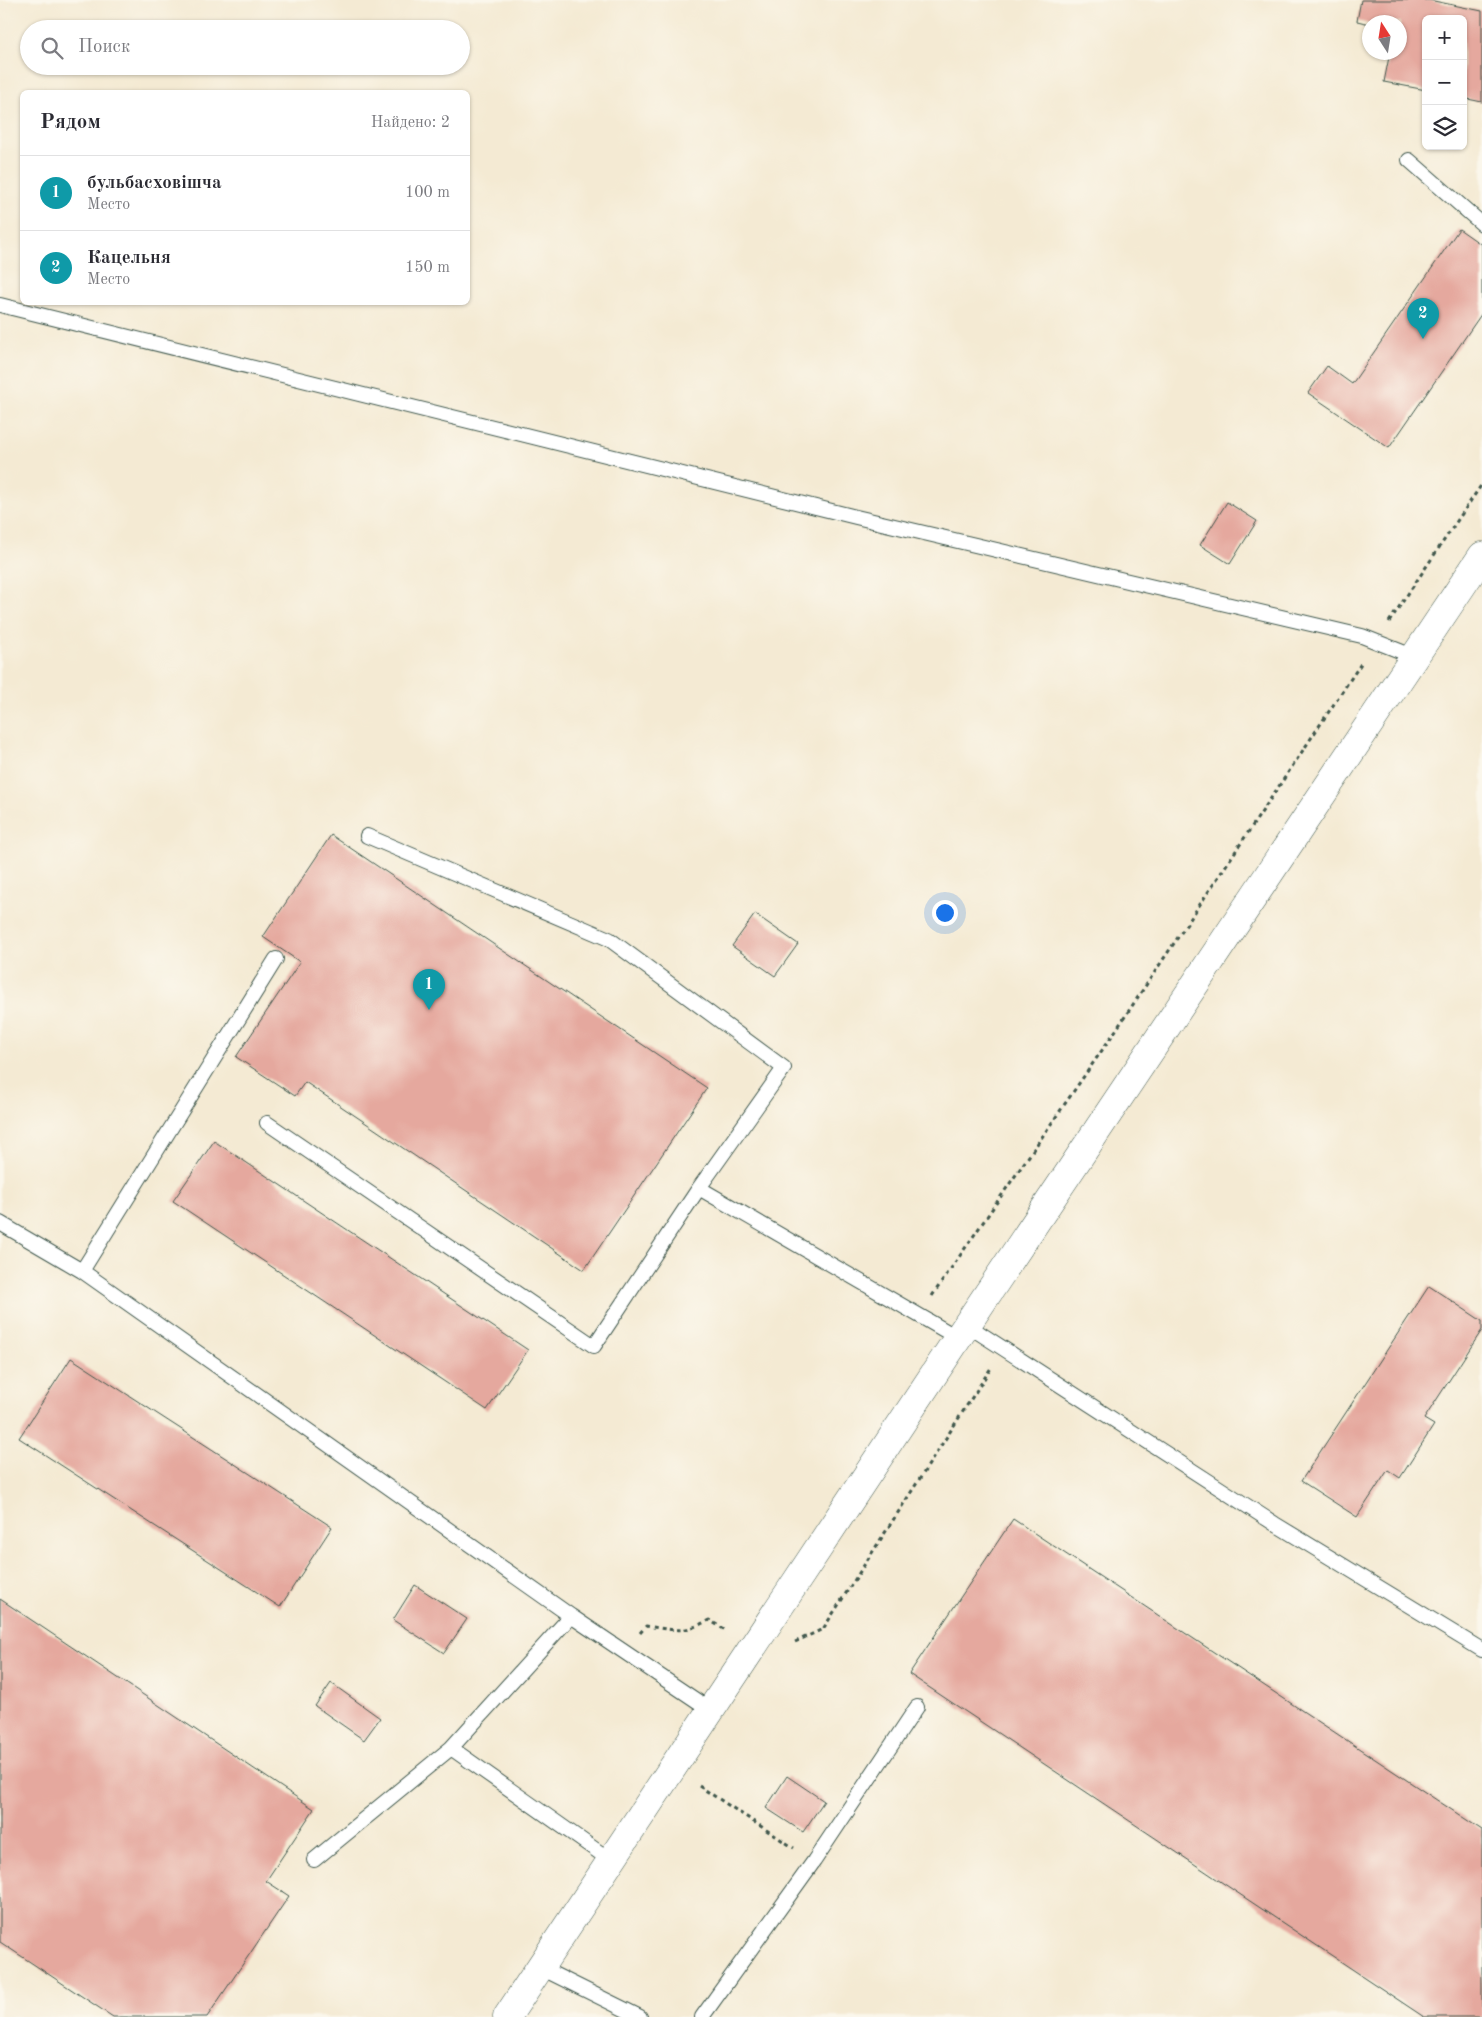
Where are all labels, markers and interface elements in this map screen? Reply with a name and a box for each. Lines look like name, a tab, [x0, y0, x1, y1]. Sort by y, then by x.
north arrow	[1362, 15, 1407, 60]
map controls	[1422, 15, 1467, 150]
button: +	[1422, 15, 1467, 60]
search box	[20, 20, 470, 75]
icon: search	[38, 34, 66, 62]
text: Поиск	[78, 38, 130, 57]
button: −	[1422, 60, 1467, 105]
button: layers	[1422, 105, 1467, 150]
text: Рядом	[40, 112, 101, 133]
text: Найдено: 2	[371, 115, 450, 131]
text: бульбасховішча	[87, 174, 222, 193]
text: 1	[51, 185, 61, 201]
text: 100 m	[405, 185, 450, 201]
text: Место	[87, 197, 130, 213]
text: Кацельня	[87, 249, 171, 268]
text: 2	[51, 260, 61, 276]
text: 150 m	[405, 260, 450, 276]
text: Место	[87, 272, 130, 288]
pin: 2	[1407, 298, 1439, 339]
your location	[932, 900, 958, 926]
pin: 1	[413, 969, 445, 1010]

